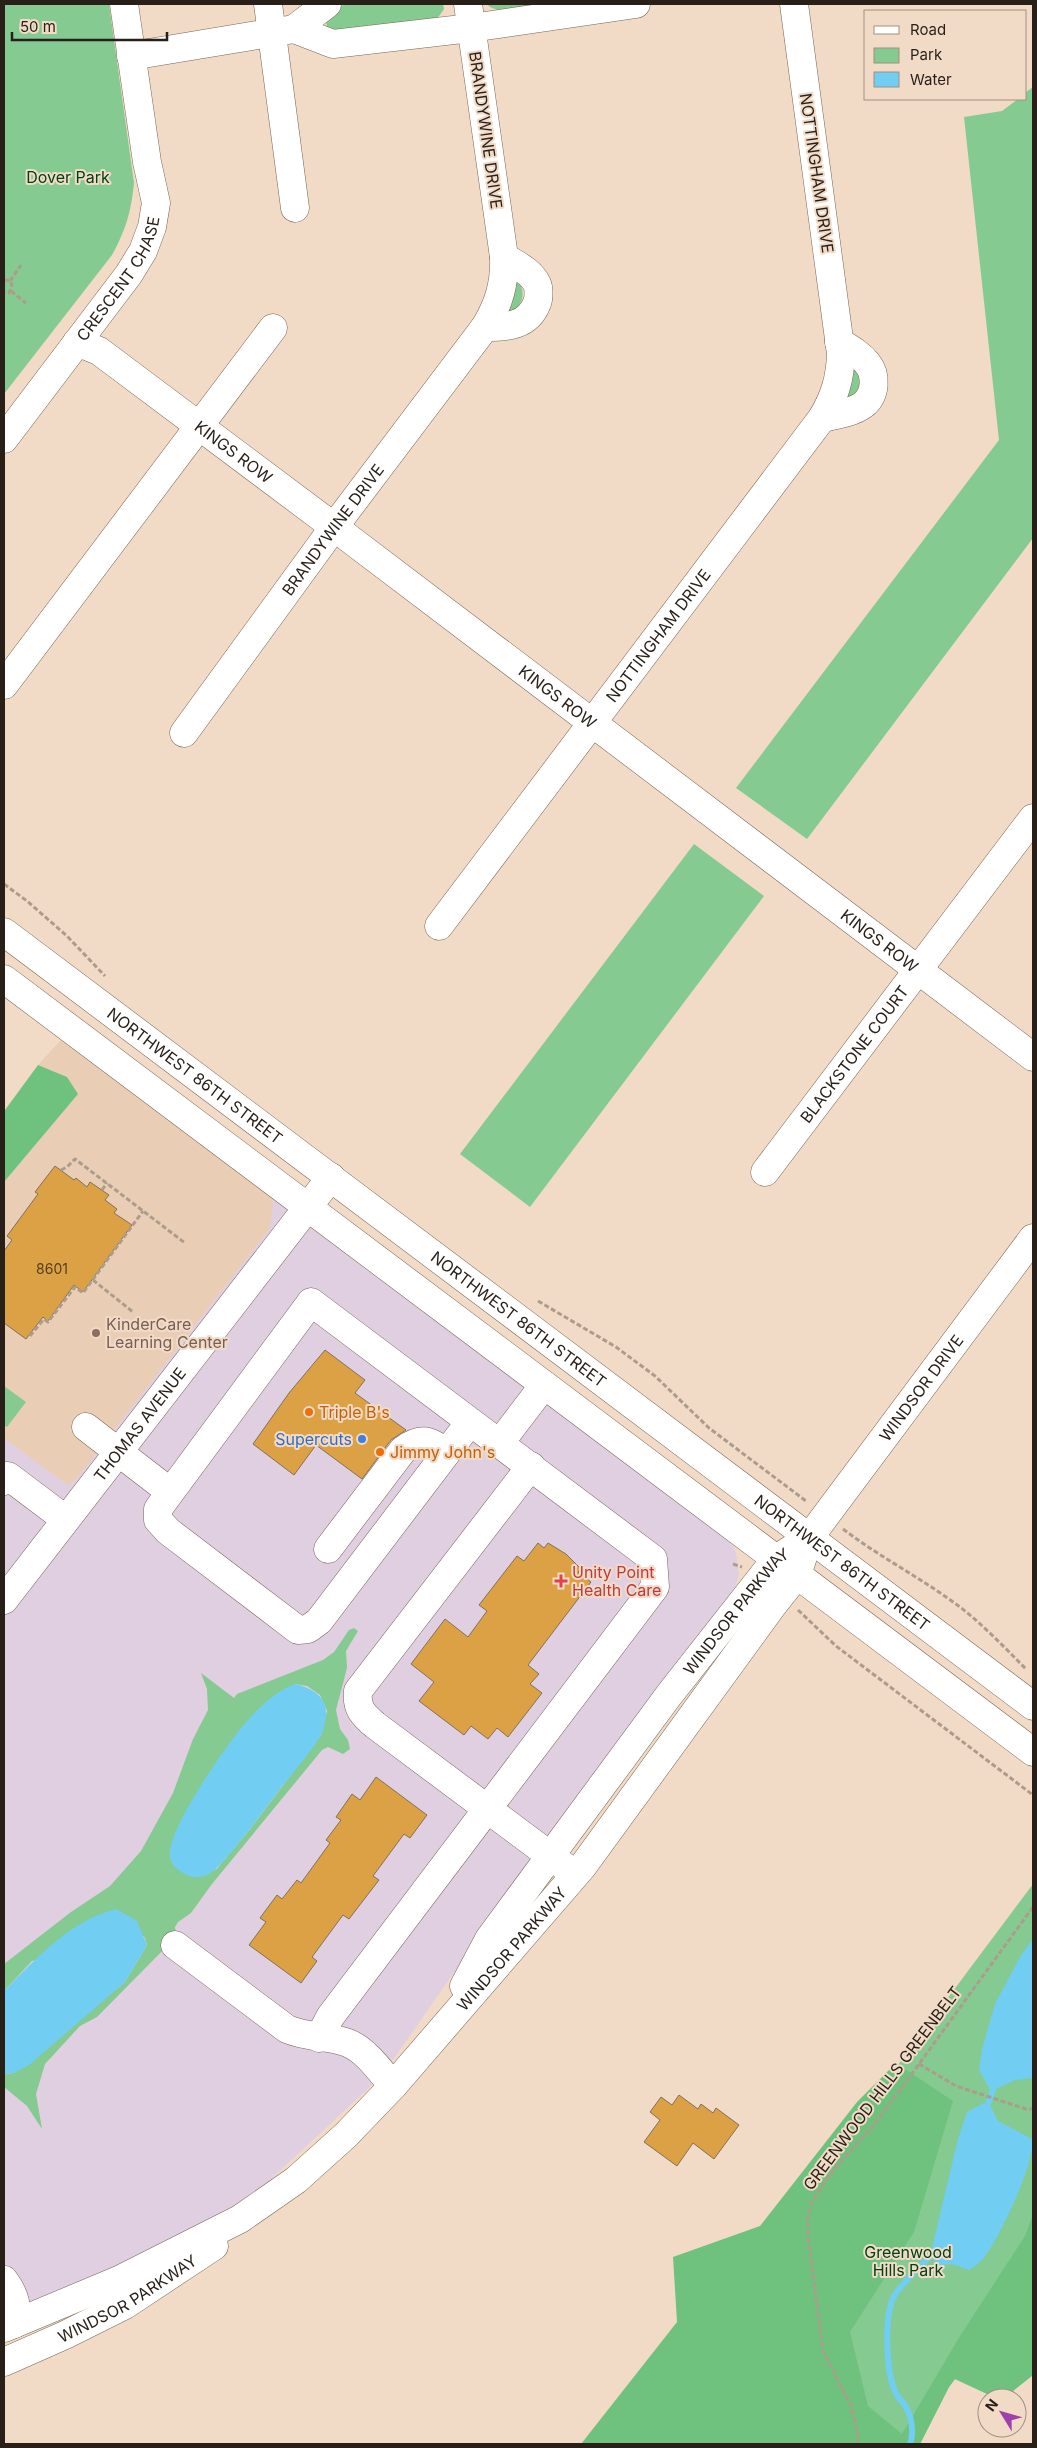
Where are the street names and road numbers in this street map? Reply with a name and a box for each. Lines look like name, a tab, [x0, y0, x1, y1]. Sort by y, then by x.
street label: BRANDYWINE DRIVE	[465, 50, 507, 210]
street label: NOTTINGHAM DRIVE	[796, 92, 838, 254]
street label: CRESCENT CHASE	[72, 215, 164, 345]
street label: KINGS ROW	[191, 416, 277, 488]
street label: BRANDYWINE DRIVE	[278, 460, 388, 599]
street label: NOTTINGHAM DRIVE	[602, 565, 715, 706]
street label: KINGS ROW	[515, 661, 601, 732]
street label: KINGS ROW	[837, 905, 922, 977]
street label: BLACKSTONE COURT	[796, 981, 913, 1127]
street label: NORTHWEST 86TH STREET	[103, 1003, 287, 1148]
street label: NORTHWEST 86TH STREET	[427, 1247, 610, 1392]
street label: WINDSOR DRIVE	[875, 1331, 967, 1445]
street label: THOMAS AVENUE	[89, 1363, 190, 1485]
street label: NORTHWEST 86TH STREET	[751, 1490, 934, 1635]
street label: WINDSOR PARKWAY	[679, 1543, 793, 1679]
street label: WINDSOR PARKWAY	[453, 1882, 571, 2015]
street label: GREENWOOD HILLS GREENBELT	[799, 1982, 965, 2194]
street label: WINDSOR PARKWAY	[55, 2250, 201, 2347]

